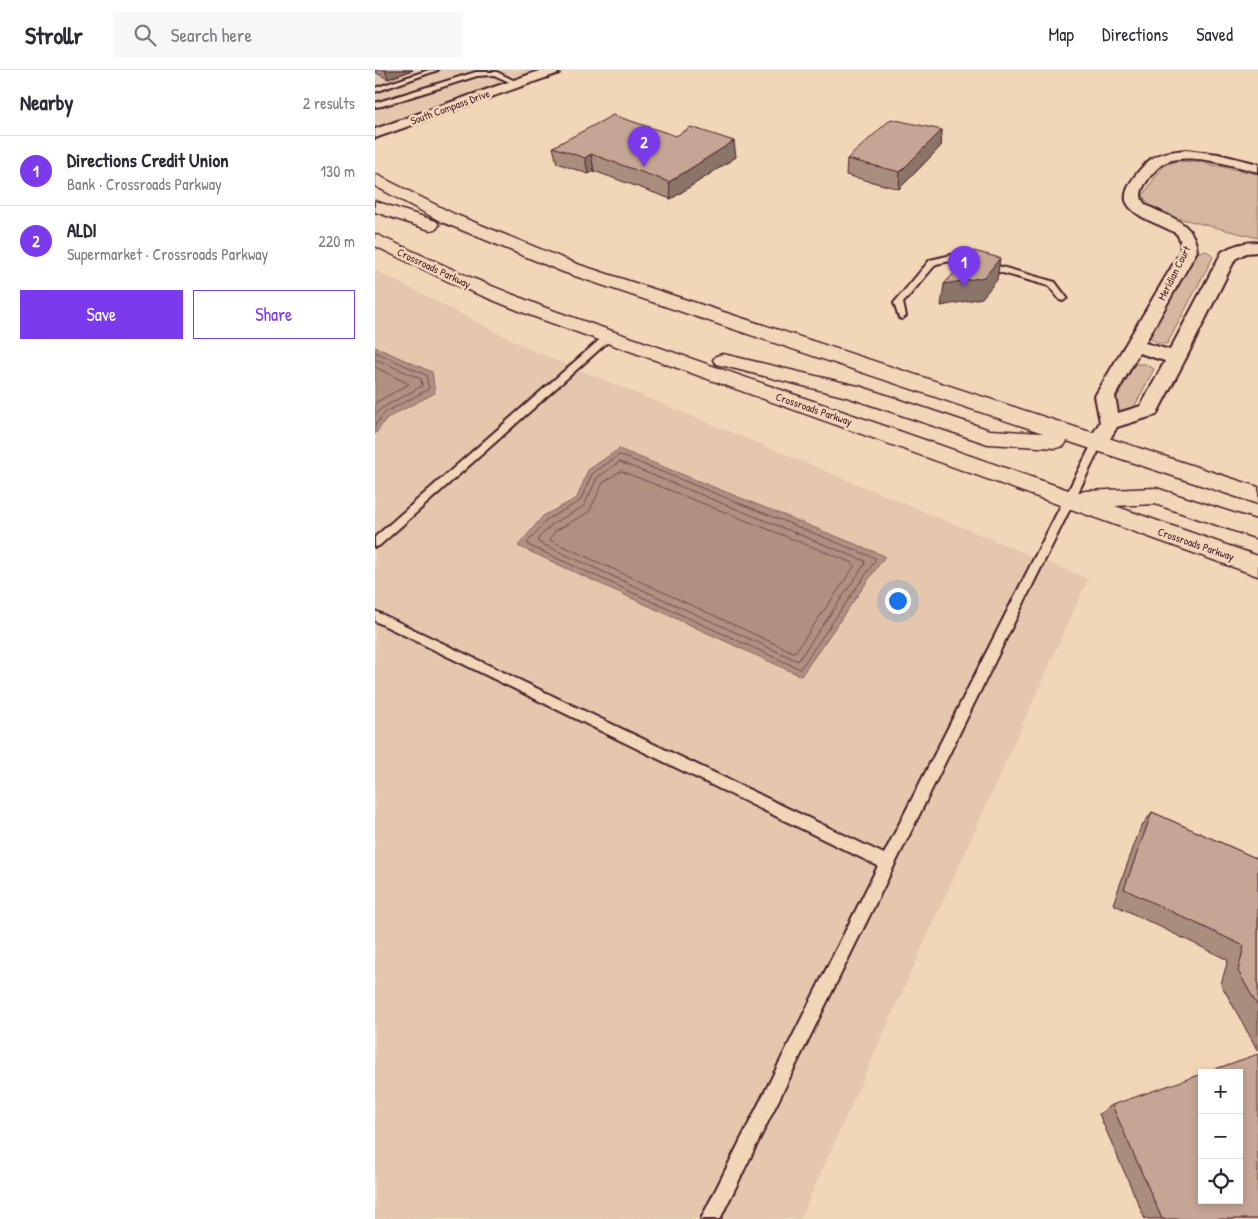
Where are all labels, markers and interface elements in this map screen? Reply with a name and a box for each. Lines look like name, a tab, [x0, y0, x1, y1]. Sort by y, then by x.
search box	[113, 12, 463, 57]
text: Strollr	[25, 19, 83, 51]
icon: search	[131, 21, 159, 49]
text: Search here	[171, 22, 252, 48]
text: Map	[1049, 22, 1074, 47]
text: Directions	[1102, 22, 1168, 47]
text: Saved	[1196, 22, 1233, 47]
street label: South Compass Drive	[408, 86, 492, 128]
text: Nearby	[20, 88, 73, 117]
text: 2 results	[303, 92, 355, 114]
pin: 2	[628, 126, 660, 167]
text: Directions Credit Union	[67, 147, 229, 173]
text: 1	[33, 160, 39, 182]
text: 130 m	[320, 160, 355, 182]
text: Bank · Crossroads Parkway	[67, 173, 222, 195]
text: ALDI	[67, 217, 97, 243]
text: 2	[32, 230, 40, 252]
text: 220 m	[318, 230, 355, 252]
text: Supermarket · Crossroads Parkway	[67, 243, 268, 265]
street label: Meridian Court	[1154, 243, 1194, 302]
street label: Crossroads Parkway	[395, 245, 473, 291]
pin: 1	[948, 246, 980, 287]
button: Save	[20, 290, 183, 339]
button: Share	[193, 290, 355, 339]
street label: Crossroads Parkway	[774, 389, 854, 429]
street label: Crossroads Parkway	[1156, 524, 1236, 564]
your location	[885, 588, 911, 614]
map controls	[1198, 1069, 1243, 1204]
button: +	[1198, 1069, 1243, 1114]
button: −	[1198, 1114, 1243, 1159]
button: locate	[1198, 1159, 1243, 1204]

